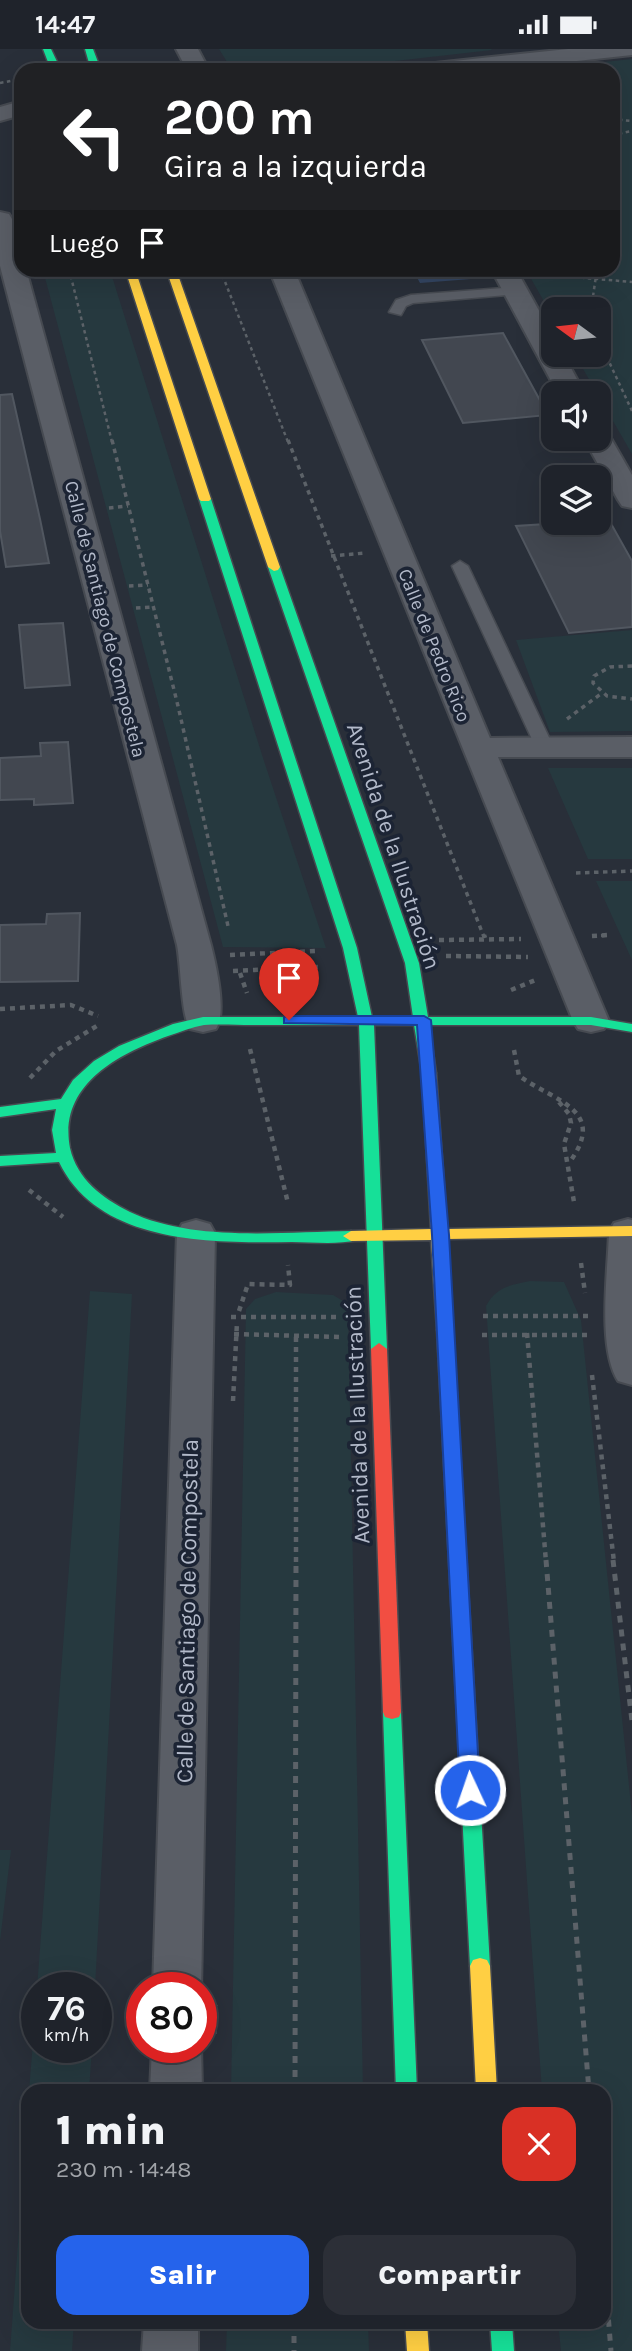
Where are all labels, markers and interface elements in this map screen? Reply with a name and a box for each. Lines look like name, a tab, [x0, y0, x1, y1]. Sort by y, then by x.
text: 14:47	[35, 9, 95, 40]
text: 200 m	[164, 89, 315, 146]
icon: left	[49, 91, 140, 182]
text: Gira a la izquierda	[164, 148, 427, 185]
icon: arrive	[133, 224, 171, 262]
text: Luego	[49, 228, 119, 259]
north arrow	[541, 297, 611, 367]
map controls	[541, 297, 611, 535]
button: sound	[541, 381, 611, 451]
button: layers	[541, 465, 611, 535]
street label: Calle de Santiago de Compostela	[60, 479, 150, 760]
street label: Calle de Pedro Rico	[393, 566, 475, 725]
street label: Avenida de la Ilustración	[341, 719, 446, 973]
pin	[259, 948, 319, 1020]
icon: arrive	[270, 959, 308, 997]
street label: Avenida de la Ilustración	[340, 1286, 375, 1544]
street label: Calle de Santiago de Compostela	[171, 1439, 204, 1783]
position arrow	[433, 1753, 507, 1827]
speed limit sign: 80	[126, 1972, 217, 2063]
text: 76	[47, 1988, 86, 2029]
text: km/h	[44, 2024, 89, 2046]
text: 1 min	[56, 2105, 166, 2155]
button: close	[502, 2107, 576, 2181]
text: 230 m · 14:48	[56, 2156, 191, 2183]
button: Salir	[56, 2235, 309, 2315]
button: Compartir	[323, 2235, 576, 2315]

